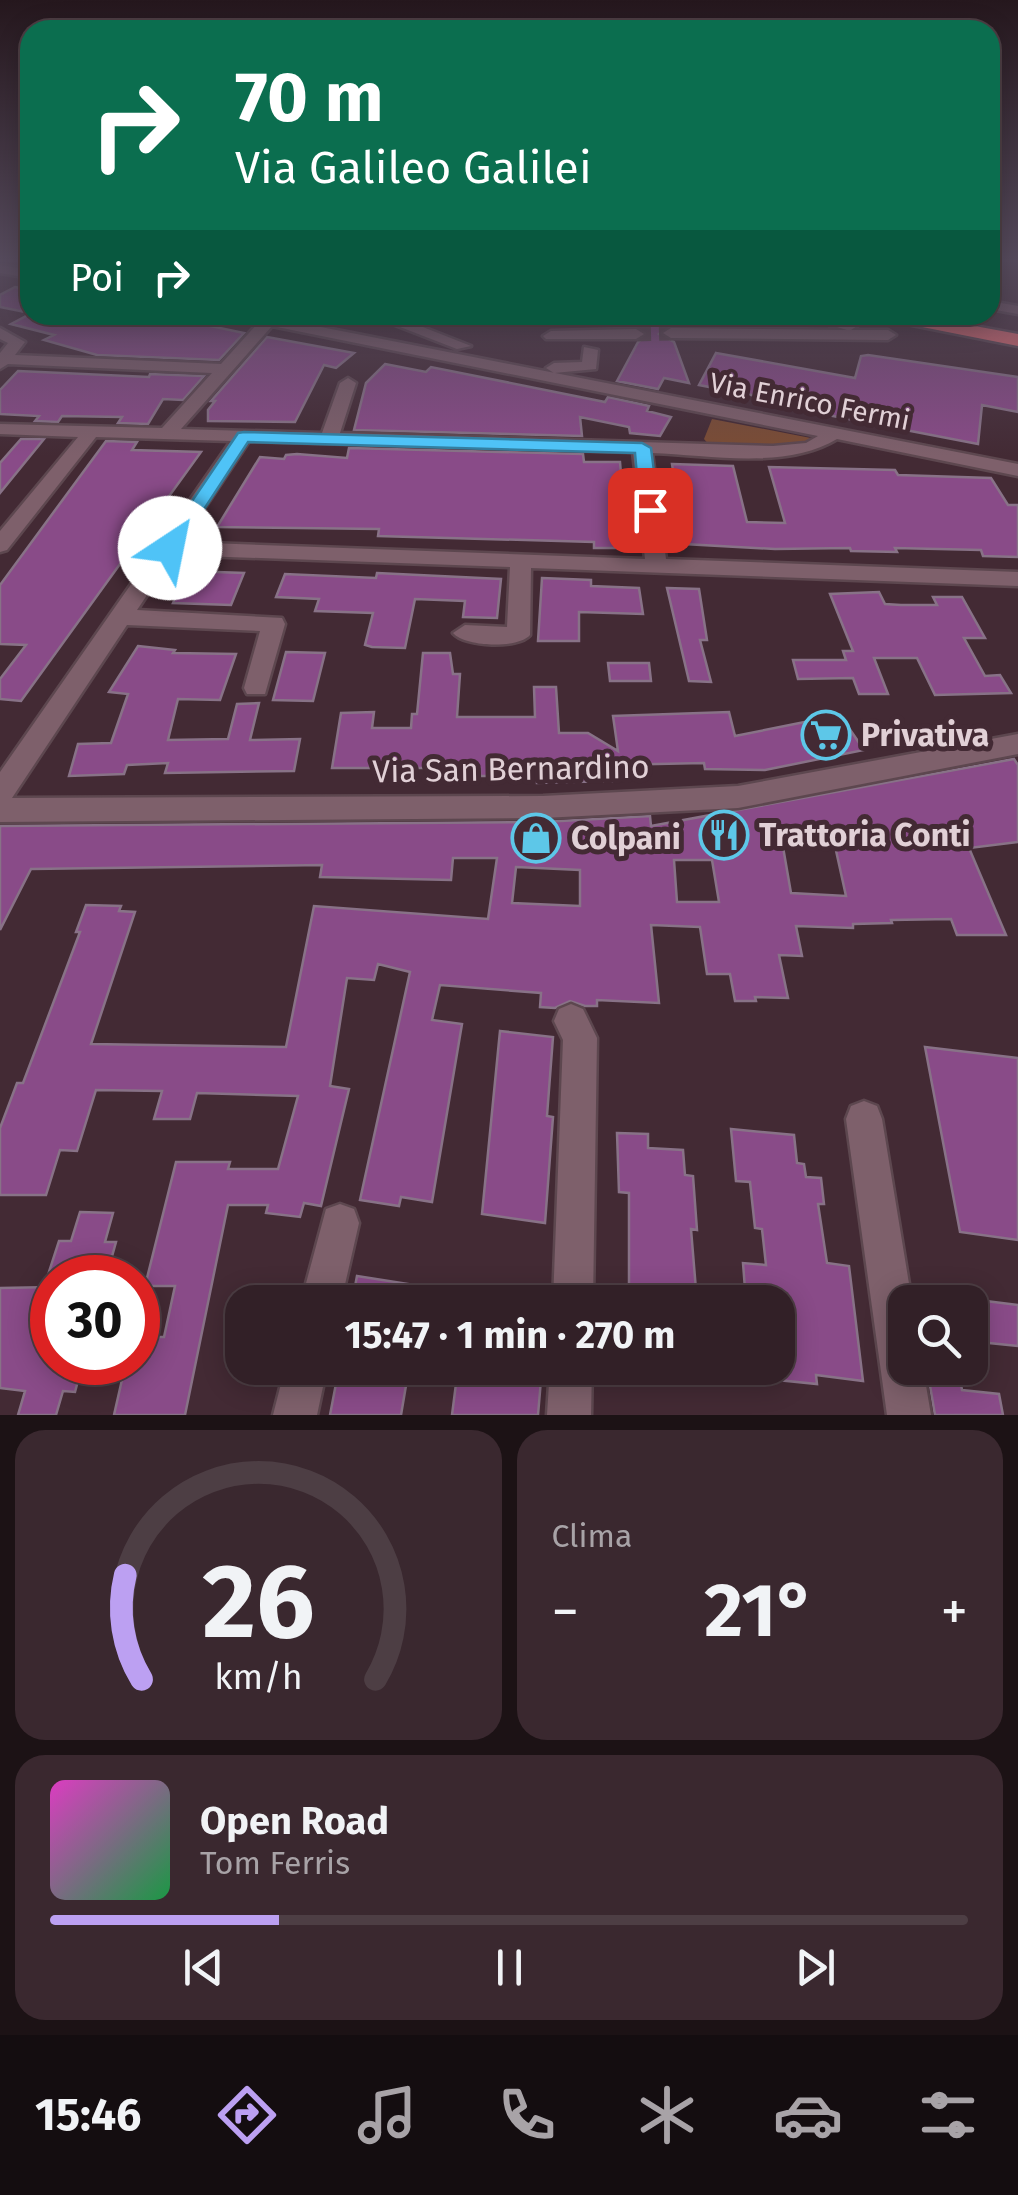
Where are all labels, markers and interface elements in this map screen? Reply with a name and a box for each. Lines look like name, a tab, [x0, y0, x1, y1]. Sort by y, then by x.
text: 70 m	[235, 56, 384, 140]
icon: right	[70, 60, 200, 190]
text: Via Galileo Galilei	[235, 141, 592, 195]
icon: right	[144, 250, 199, 305]
text: Poi	[70, 255, 124, 301]
street label: Via Enrico Fermi	[707, 366, 913, 437]
pin	[608, 468, 693, 553]
icon: arrive	[623, 483, 678, 538]
position arrow	[118, 496, 222, 600]
supermarket icon: Privativa	[800, 709, 852, 761]
place label: Privativa	[861, 716, 989, 754]
street label: Via San Bernardino	[372, 748, 650, 790]
restaurant icon: Trattoria Conti	[698, 809, 750, 861]
shop icon: Colpani	[510, 812, 562, 864]
place label: Trattoria Conti	[759, 816, 971, 854]
place label: Colpani	[571, 819, 681, 857]
speed limit sign: 30	[30, 1255, 160, 1385]
map controls	[888, 1285, 988, 1385]
button: search	[888, 1285, 988, 1385]
text: 15:47 · 1 min · 270 m	[345, 1312, 675, 1358]
text: Clima	[552, 1517, 632, 1555]
text: 26	[202, 1540, 314, 1665]
text: 21°	[704, 1566, 815, 1656]
text: −	[552, 1579, 579, 1645]
text: +	[941, 1579, 968, 1645]
text: km/h	[214, 1656, 302, 1698]
text: Open Road	[200, 1798, 389, 1844]
text: Tom Ferris	[200, 1844, 350, 1882]
icon: previous	[176, 1940, 231, 1995]
icon: pause	[482, 1940, 537, 1995]
icon: next	[788, 1940, 843, 1995]
icon: directions	[212, 2080, 282, 2150]
icon: music	[352, 2080, 422, 2150]
icon: phone	[492, 2080, 562, 2150]
icon: climate	[632, 2080, 702, 2150]
icon: car	[773, 2080, 843, 2150]
icon: filters	[913, 2080, 983, 2150]
text: 15:46	[35, 2088, 142, 2142]

